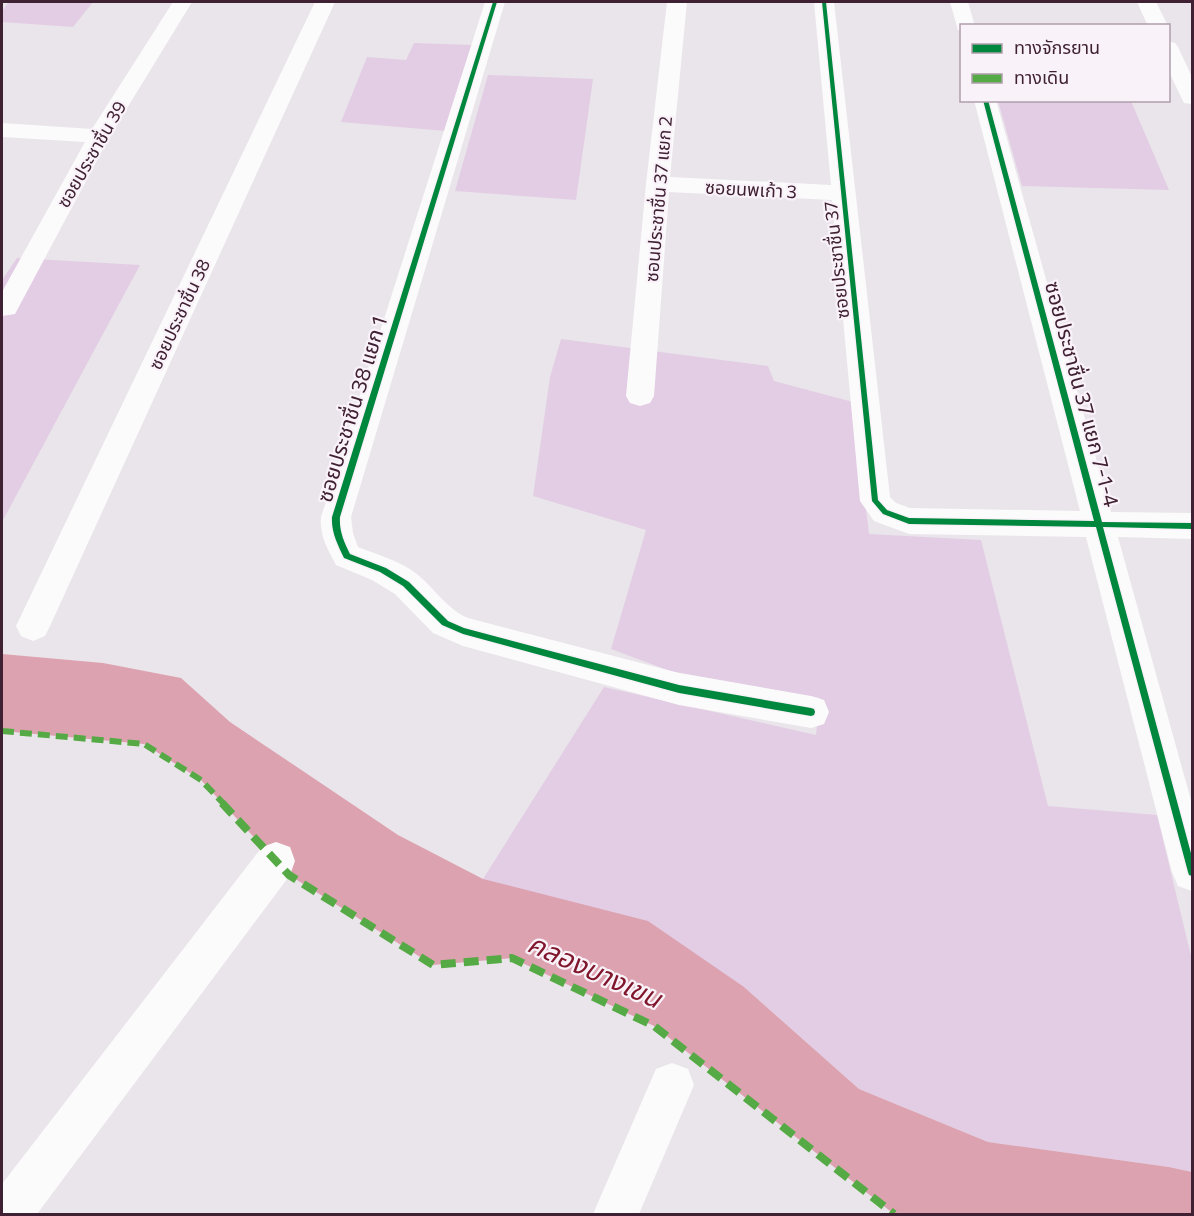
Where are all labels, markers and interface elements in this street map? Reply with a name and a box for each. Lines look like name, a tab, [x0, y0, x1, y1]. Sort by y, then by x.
legend	[960, 24, 1170, 102]
text: ทางจักรยาน	[1014, 36, 1100, 58]
text: ทางเดิน	[1014, 66, 1069, 88]
street label: ซอยประชาชื่น 39	[51, 96, 130, 211]
street label: ซอนประชาชื่น 37 แยก 2	[639, 115, 676, 283]
street label: ซอยนพเก้า 3	[705, 176, 797, 202]
street label: ซอยประชาชื่น 37	[818, 200, 853, 320]
street label: ซอยประชาชื่น 38	[143, 255, 214, 373]
street label: ซอยประชาชื่น 37 แยก 7-1-4	[1041, 278, 1126, 510]
street label: ซอยประชาชื่น 38 แยก 1	[310, 313, 391, 505]
water label: คลองบางเขน	[523, 926, 668, 1015]

